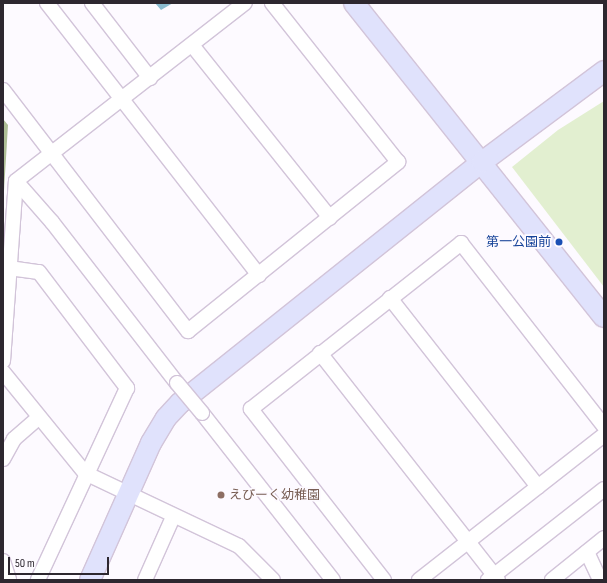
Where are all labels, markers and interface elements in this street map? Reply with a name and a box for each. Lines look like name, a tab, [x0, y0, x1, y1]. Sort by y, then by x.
place label: 第一公園前	[486, 234, 551, 250]
marker: 第一公園前	[554, 237, 564, 247]
place label: えぴーく幼稚園	[229, 487, 320, 503]
marker: えぴーく幼稚園	[216, 490, 226, 500]
scale bar	[10, 549, 111, 575]
text: 50 m	[15, 556, 35, 571]

